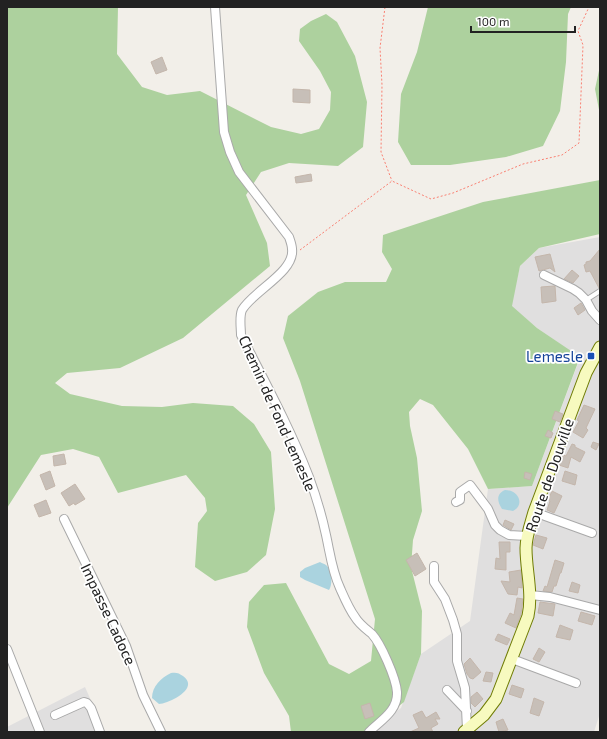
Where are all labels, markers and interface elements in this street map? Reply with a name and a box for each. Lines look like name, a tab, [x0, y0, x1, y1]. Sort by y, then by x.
scale bar	[471, 8, 575, 34]
text: 100 m	[477, 14, 509, 28]
street label: Chemin de Fond Lemesle	[236, 332, 320, 494]
place label: Lemesle	[526, 347, 583, 365]
marker: Lemesle	[586, 351, 596, 361]
street label: Route de Douville	[521, 416, 577, 534]
street label: Impasse Cadoce	[78, 560, 140, 668]

